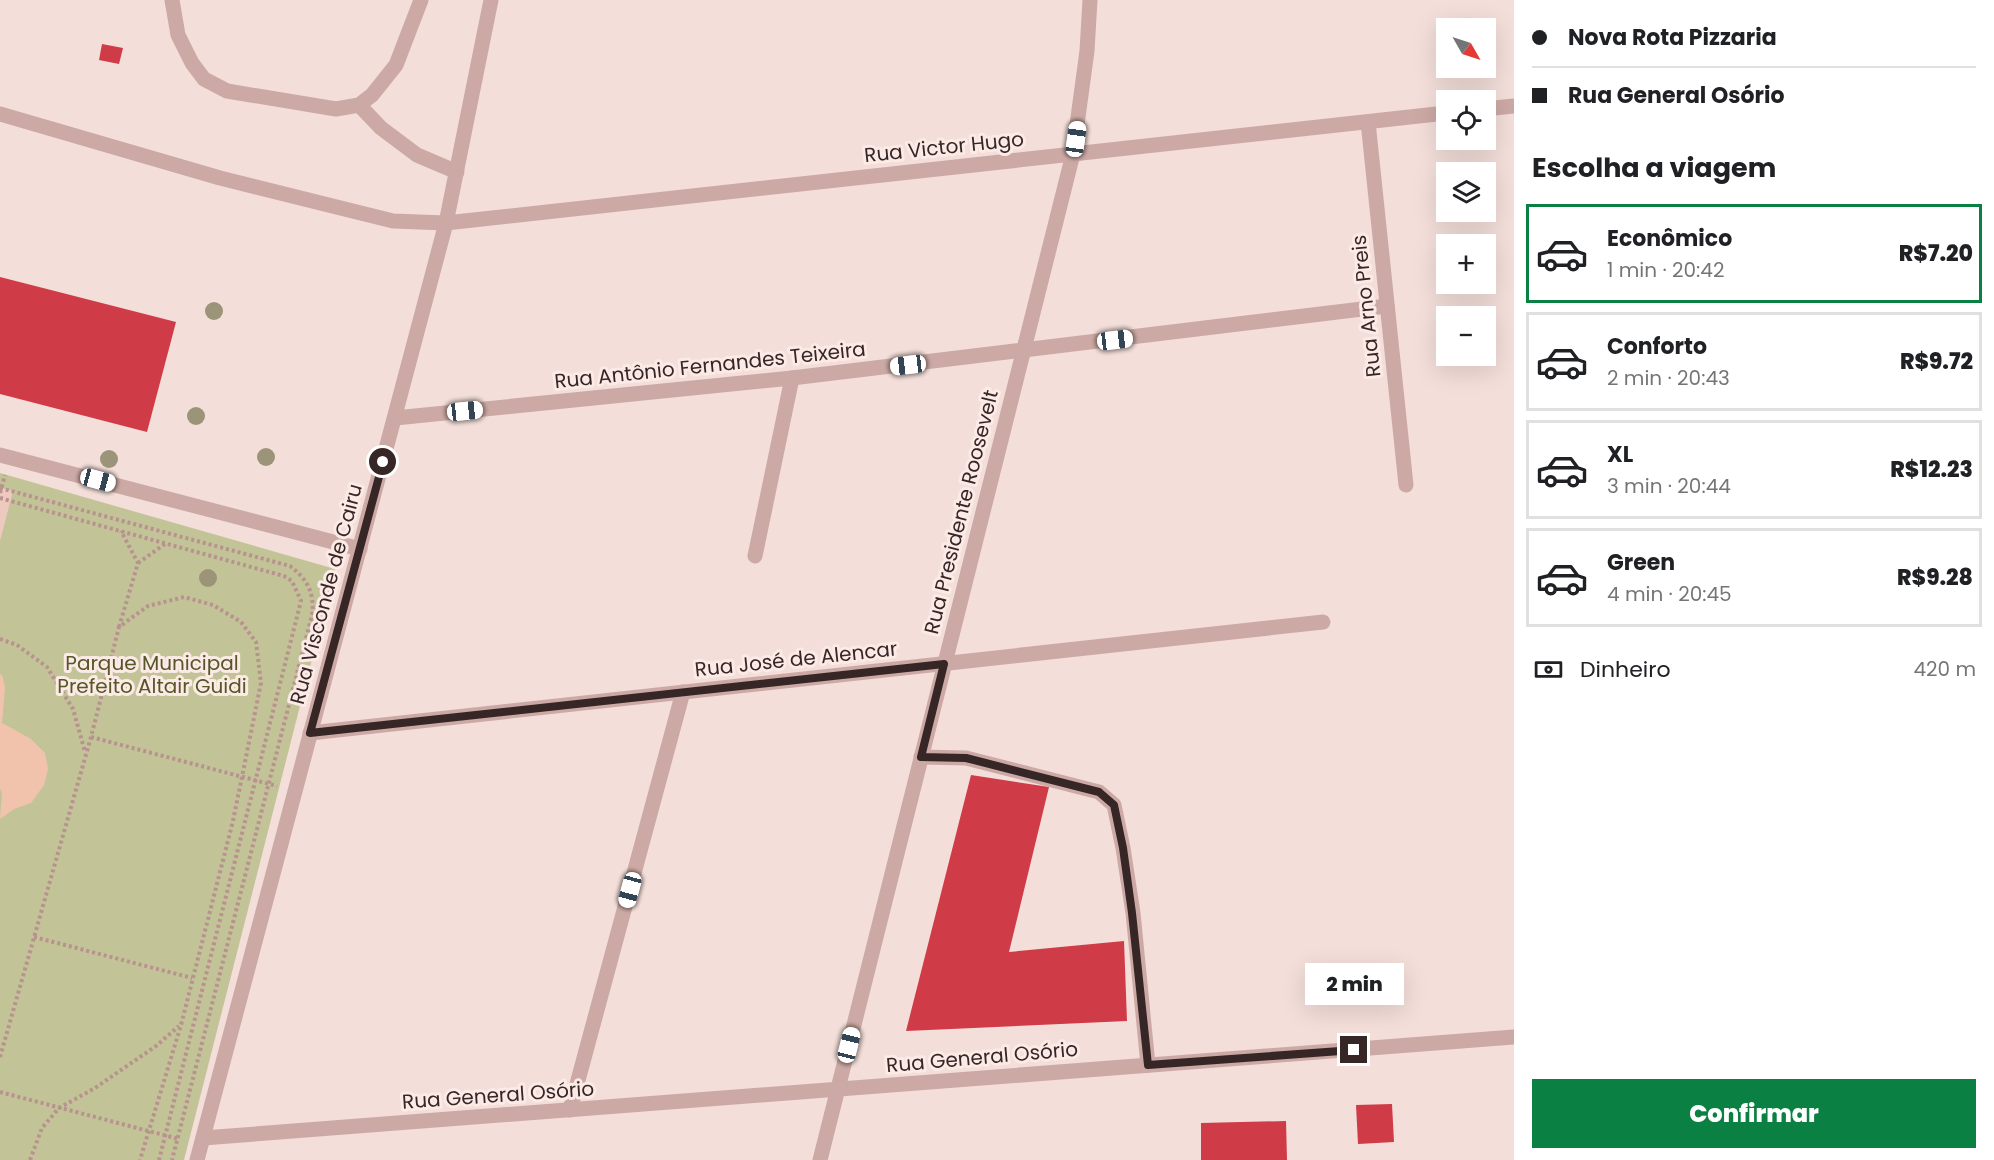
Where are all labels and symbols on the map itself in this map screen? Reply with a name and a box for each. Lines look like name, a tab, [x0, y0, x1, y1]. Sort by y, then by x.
north arrow	[1436, 18, 1496, 78]
car	[1065, 120, 1087, 158]
street label: Rua Victor Hugo	[863, 125, 1025, 169]
street label: Rua Arno Preis	[1345, 234, 1387, 378]
car	[1096, 329, 1134, 351]
street label: Rua Antônio Fernandes Teixeira	[553, 335, 867, 395]
car	[889, 354, 927, 376]
street label: Rua Presidente Roosevelt	[917, 387, 1005, 637]
car	[446, 400, 484, 422]
route start	[369, 448, 396, 475]
car	[78, 467, 118, 493]
street label: Rua Visconde de Cairu	[283, 481, 369, 707]
street label: Rua José de Alencar	[693, 634, 899, 684]
park label: Parque Municipal Prefeito Altair Guidi	[57, 649, 247, 700]
car	[617, 870, 643, 910]
callout: 2 min	[1304, 963, 1404, 1005]
car	[836, 1025, 862, 1065]
street label: Rua General Osório	[885, 1035, 1079, 1079]
route end	[1340, 1036, 1367, 1063]
street label: Rua General Osório	[401, 1074, 595, 1116]

